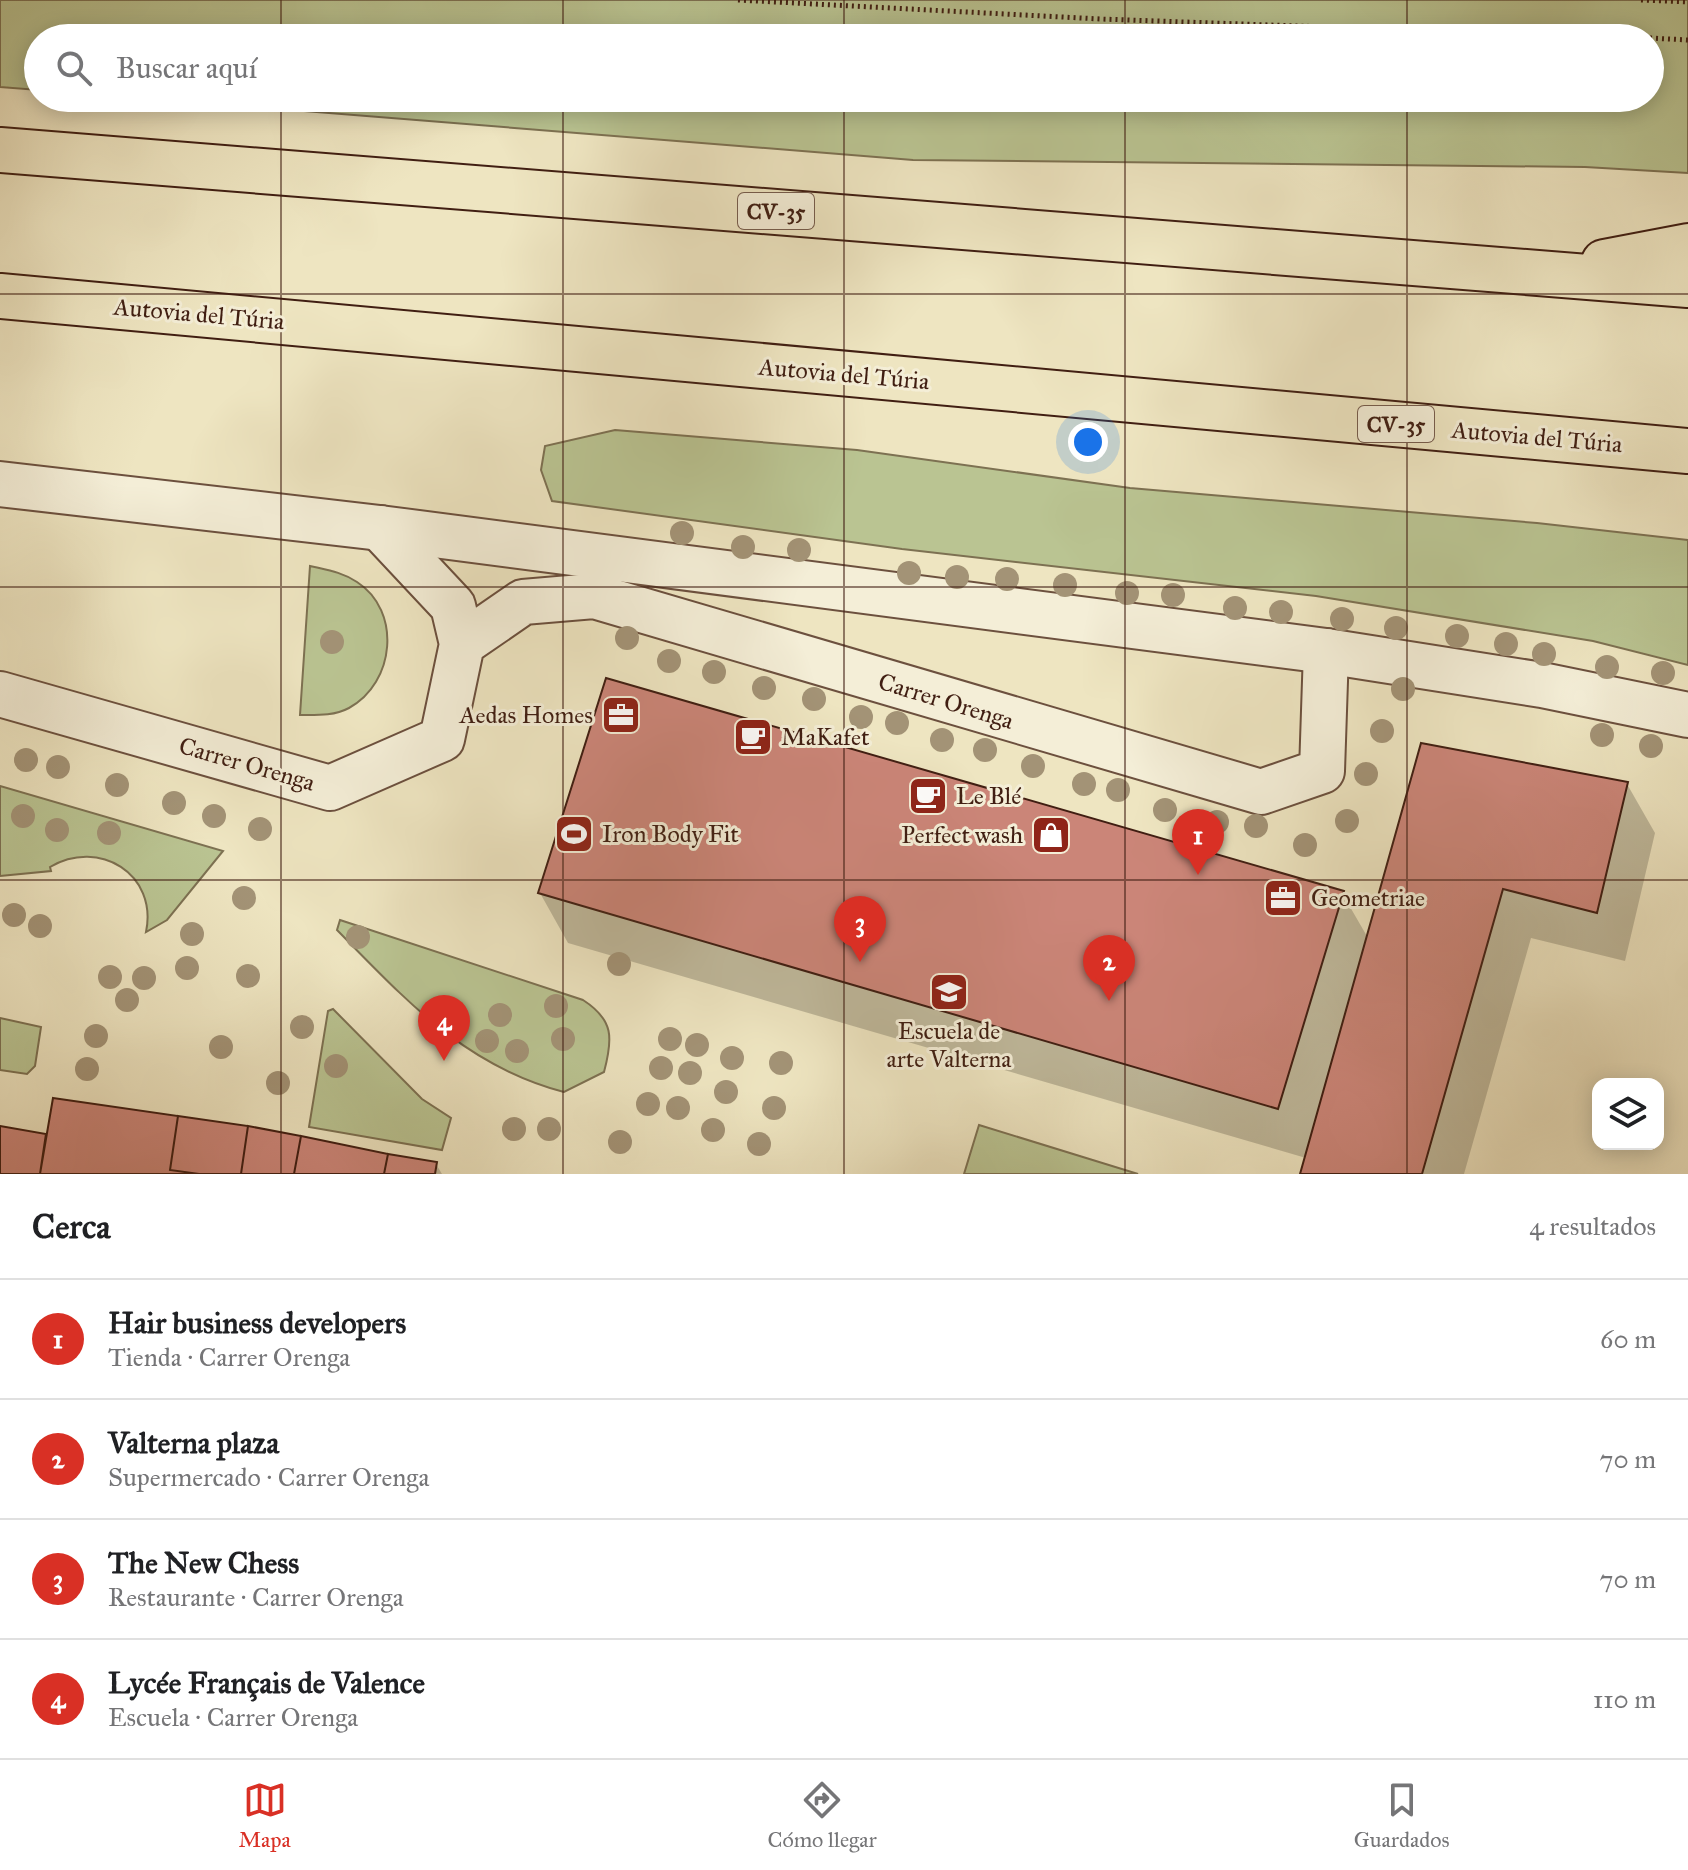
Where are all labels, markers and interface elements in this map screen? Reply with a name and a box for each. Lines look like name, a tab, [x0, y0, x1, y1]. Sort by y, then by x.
search box	[24, 24, 1664, 112]
icon: search	[52, 46, 96, 90]
text: Buscar aquí	[116, 50, 257, 86]
road number: CV-35	[738, 193, 814, 229]
street label: Autovia del Túria	[111, 292, 286, 336]
street label: Autovia del Túria	[756, 352, 931, 396]
road number: CV-35	[1358, 406, 1434, 442]
street label: Autovia del Túria	[1449, 415, 1624, 459]
your location	[1068, 422, 1108, 462]
street label: Carrer Orenga	[875, 666, 1018, 736]
office icon: Aedas Homes	[600, 694, 642, 736]
place label: Aedas Homes	[458, 700, 593, 730]
cafe icon: MaKafet	[732, 716, 774, 758]
place label: MaKafet	[781, 722, 870, 752]
street label: Carrer Orenga	[176, 730, 319, 798]
cafe icon: Le Blé	[907, 775, 949, 817]
place label: Le Blé	[956, 781, 1021, 811]
pin: 1	[1172, 809, 1224, 875]
sports icon: Iron Body Fit	[553, 813, 595, 855]
shop icon: Perfect wash	[1030, 814, 1072, 856]
place label: Iron Body Fit	[602, 819, 739, 849]
place label: Perfect wash	[901, 820, 1023, 850]
office icon: Geometriae	[1262, 877, 1304, 919]
place label: Geometriae	[1311, 883, 1425, 913]
pin: 3	[834, 896, 886, 962]
pin: 2	[1083, 935, 1135, 1001]
school or university icon: Escuela de arte Valterna	[928, 971, 970, 1013]
pin: 4	[418, 995, 470, 1061]
place label: Escuela de arte Valterna	[887, 1016, 1012, 1074]
map controls	[1592, 1078, 1664, 1150]
button: layers	[1592, 1078, 1664, 1150]
text: Cerca	[32, 1206, 111, 1247]
text: 4 resultados	[1529, 1210, 1656, 1242]
text: Hair business developers	[108, 1305, 406, 1341]
text: 1	[53, 1323, 63, 1355]
text: 60 m	[1600, 1323, 1656, 1355]
text: Tienda · Carrer Orenga	[108, 1341, 350, 1373]
text: Valterna plaza	[108, 1425, 279, 1461]
text: 2	[52, 1443, 64, 1475]
text: 70 m	[1600, 1443, 1656, 1475]
text: Supermercado · Carrer Orenga	[108, 1461, 429, 1493]
text: The New Chess	[108, 1545, 299, 1581]
text: 3	[53, 1563, 63, 1595]
text: 70 m	[1600, 1563, 1656, 1595]
text: Restaurante · Carrer Orenga	[108, 1581, 404, 1613]
text: Lycée Français de Valence	[108, 1665, 425, 1701]
text: 4	[51, 1683, 65, 1715]
text: 110 m	[1593, 1683, 1656, 1715]
text: Escuela · Carrer Orenga	[108, 1701, 358, 1733]
tab: Mapa	[238, 1778, 291, 1853]
tab: Cómo llegar	[768, 1778, 877, 1853]
tab: Guardados	[1354, 1778, 1450, 1853]

